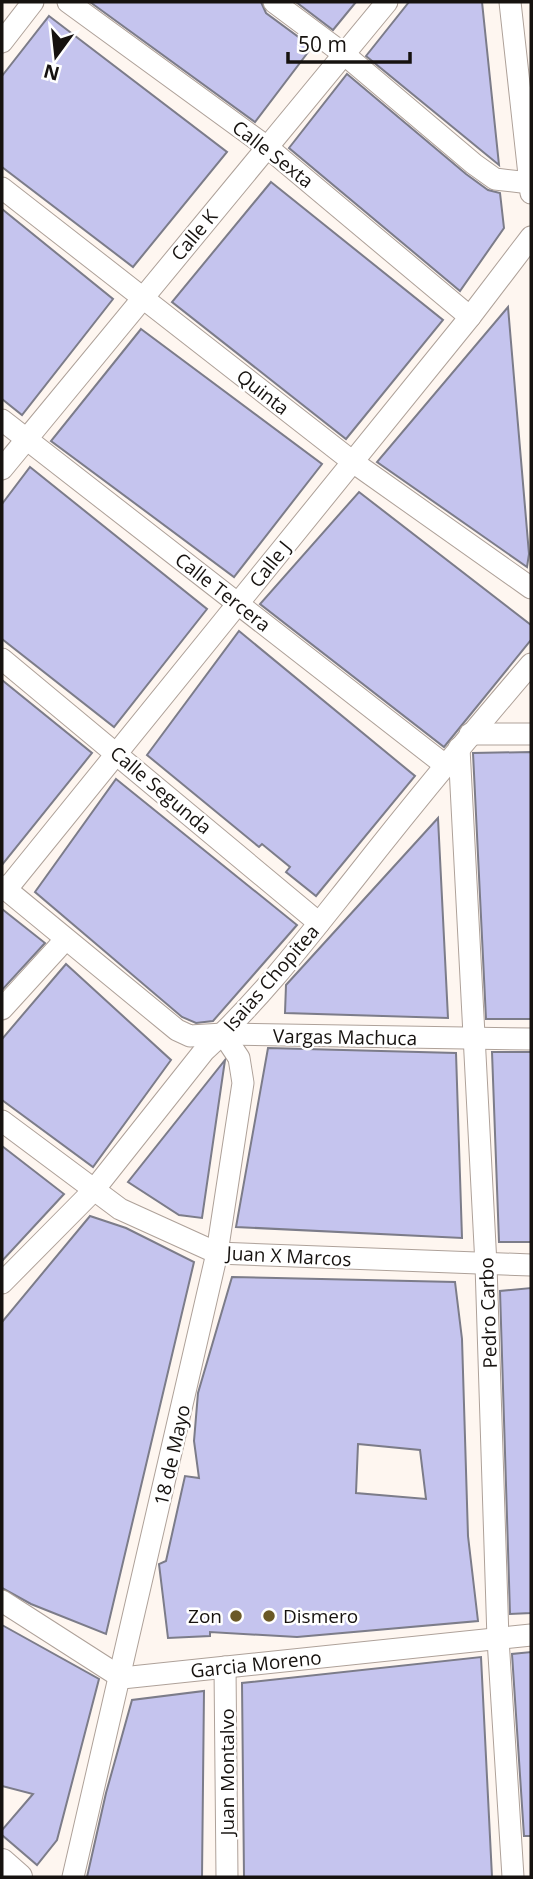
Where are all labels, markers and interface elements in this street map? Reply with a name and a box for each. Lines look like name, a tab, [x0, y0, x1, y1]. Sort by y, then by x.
north arrow	[21, 21, 91, 91]
scale bar	[288, 21, 410, 65]
text: 50 m	[298, 30, 347, 58]
text: N	[41, 58, 62, 87]
street label: Calle Sexta	[227, 114, 319, 194]
street label: Calle K	[165, 204, 223, 266]
street label: Quinta	[231, 363, 295, 421]
street label: Calle J	[243, 535, 297, 593]
street label: Calle Tercera	[170, 546, 276, 638]
street label: Calle Segunda	[105, 740, 217, 840]
street label: Isaias Chopitea	[217, 919, 325, 1037]
street label: Vargas Machuca	[273, 1023, 417, 1051]
street label: Juan X Marcos	[224, 1240, 352, 1272]
street label: Pedro Carbo	[473, 1257, 503, 1369]
street label: 18 de Mayo	[148, 1402, 196, 1508]
place label: Zon	[188, 1603, 222, 1629]
place label: Dismero	[283, 1603, 358, 1629]
marker: Zon	[228, 1608, 244, 1624]
marker: Dismero	[261, 1608, 277, 1624]
street label: Garcia Moreno	[189, 1644, 323, 1684]
street label: Juan Montalvo	[214, 1708, 240, 1838]

